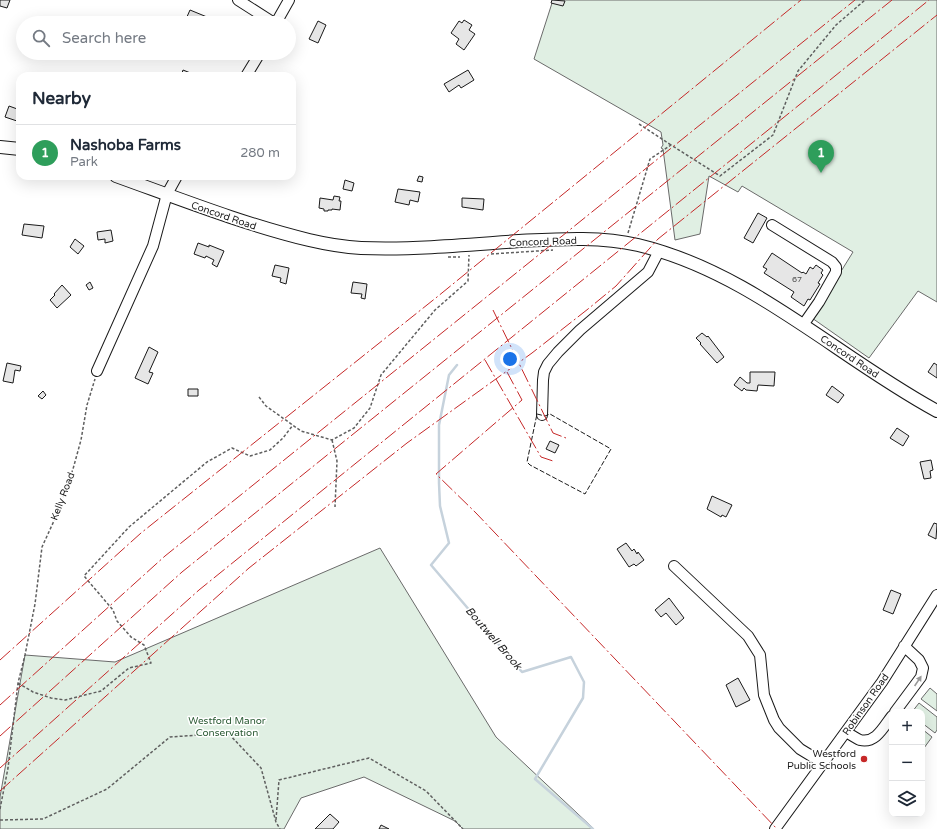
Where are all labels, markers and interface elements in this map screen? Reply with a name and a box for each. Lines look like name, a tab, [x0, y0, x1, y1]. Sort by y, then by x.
search box	[16, 16, 296, 60]
icon: search	[30, 27, 52, 49]
text: Search here	[62, 29, 146, 47]
text: Nearby	[32, 88, 91, 109]
text: Nashoba Farms	[70, 136, 181, 154]
pin: 1	[808, 140, 834, 173]
text: 1	[41, 145, 49, 161]
text: 280 m	[240, 145, 280, 161]
text: Park	[70, 154, 98, 170]
street label: Concord Road	[190, 199, 258, 233]
street label: Concord Road	[509, 235, 577, 249]
house number: 67	[792, 275, 802, 284]
street label: Concord Road	[818, 333, 881, 381]
your location	[500, 349, 520, 369]
street label: Kelly Road	[48, 471, 78, 522]
water label: Boutwell Brook	[463, 604, 525, 673]
street label: Robinson Road	[840, 671, 892, 738]
one-way arrow	[914, 675, 922, 686]
map controls	[889, 709, 925, 817]
button: +	[889, 709, 925, 745]
park label: Westford Manor Conservation	[188, 715, 266, 739]
button: −	[889, 745, 925, 781]
place label: Westford Public Schools	[787, 748, 856, 772]
marker: Westford Public Schools	[859, 754, 869, 764]
button: layers	[889, 781, 925, 817]

